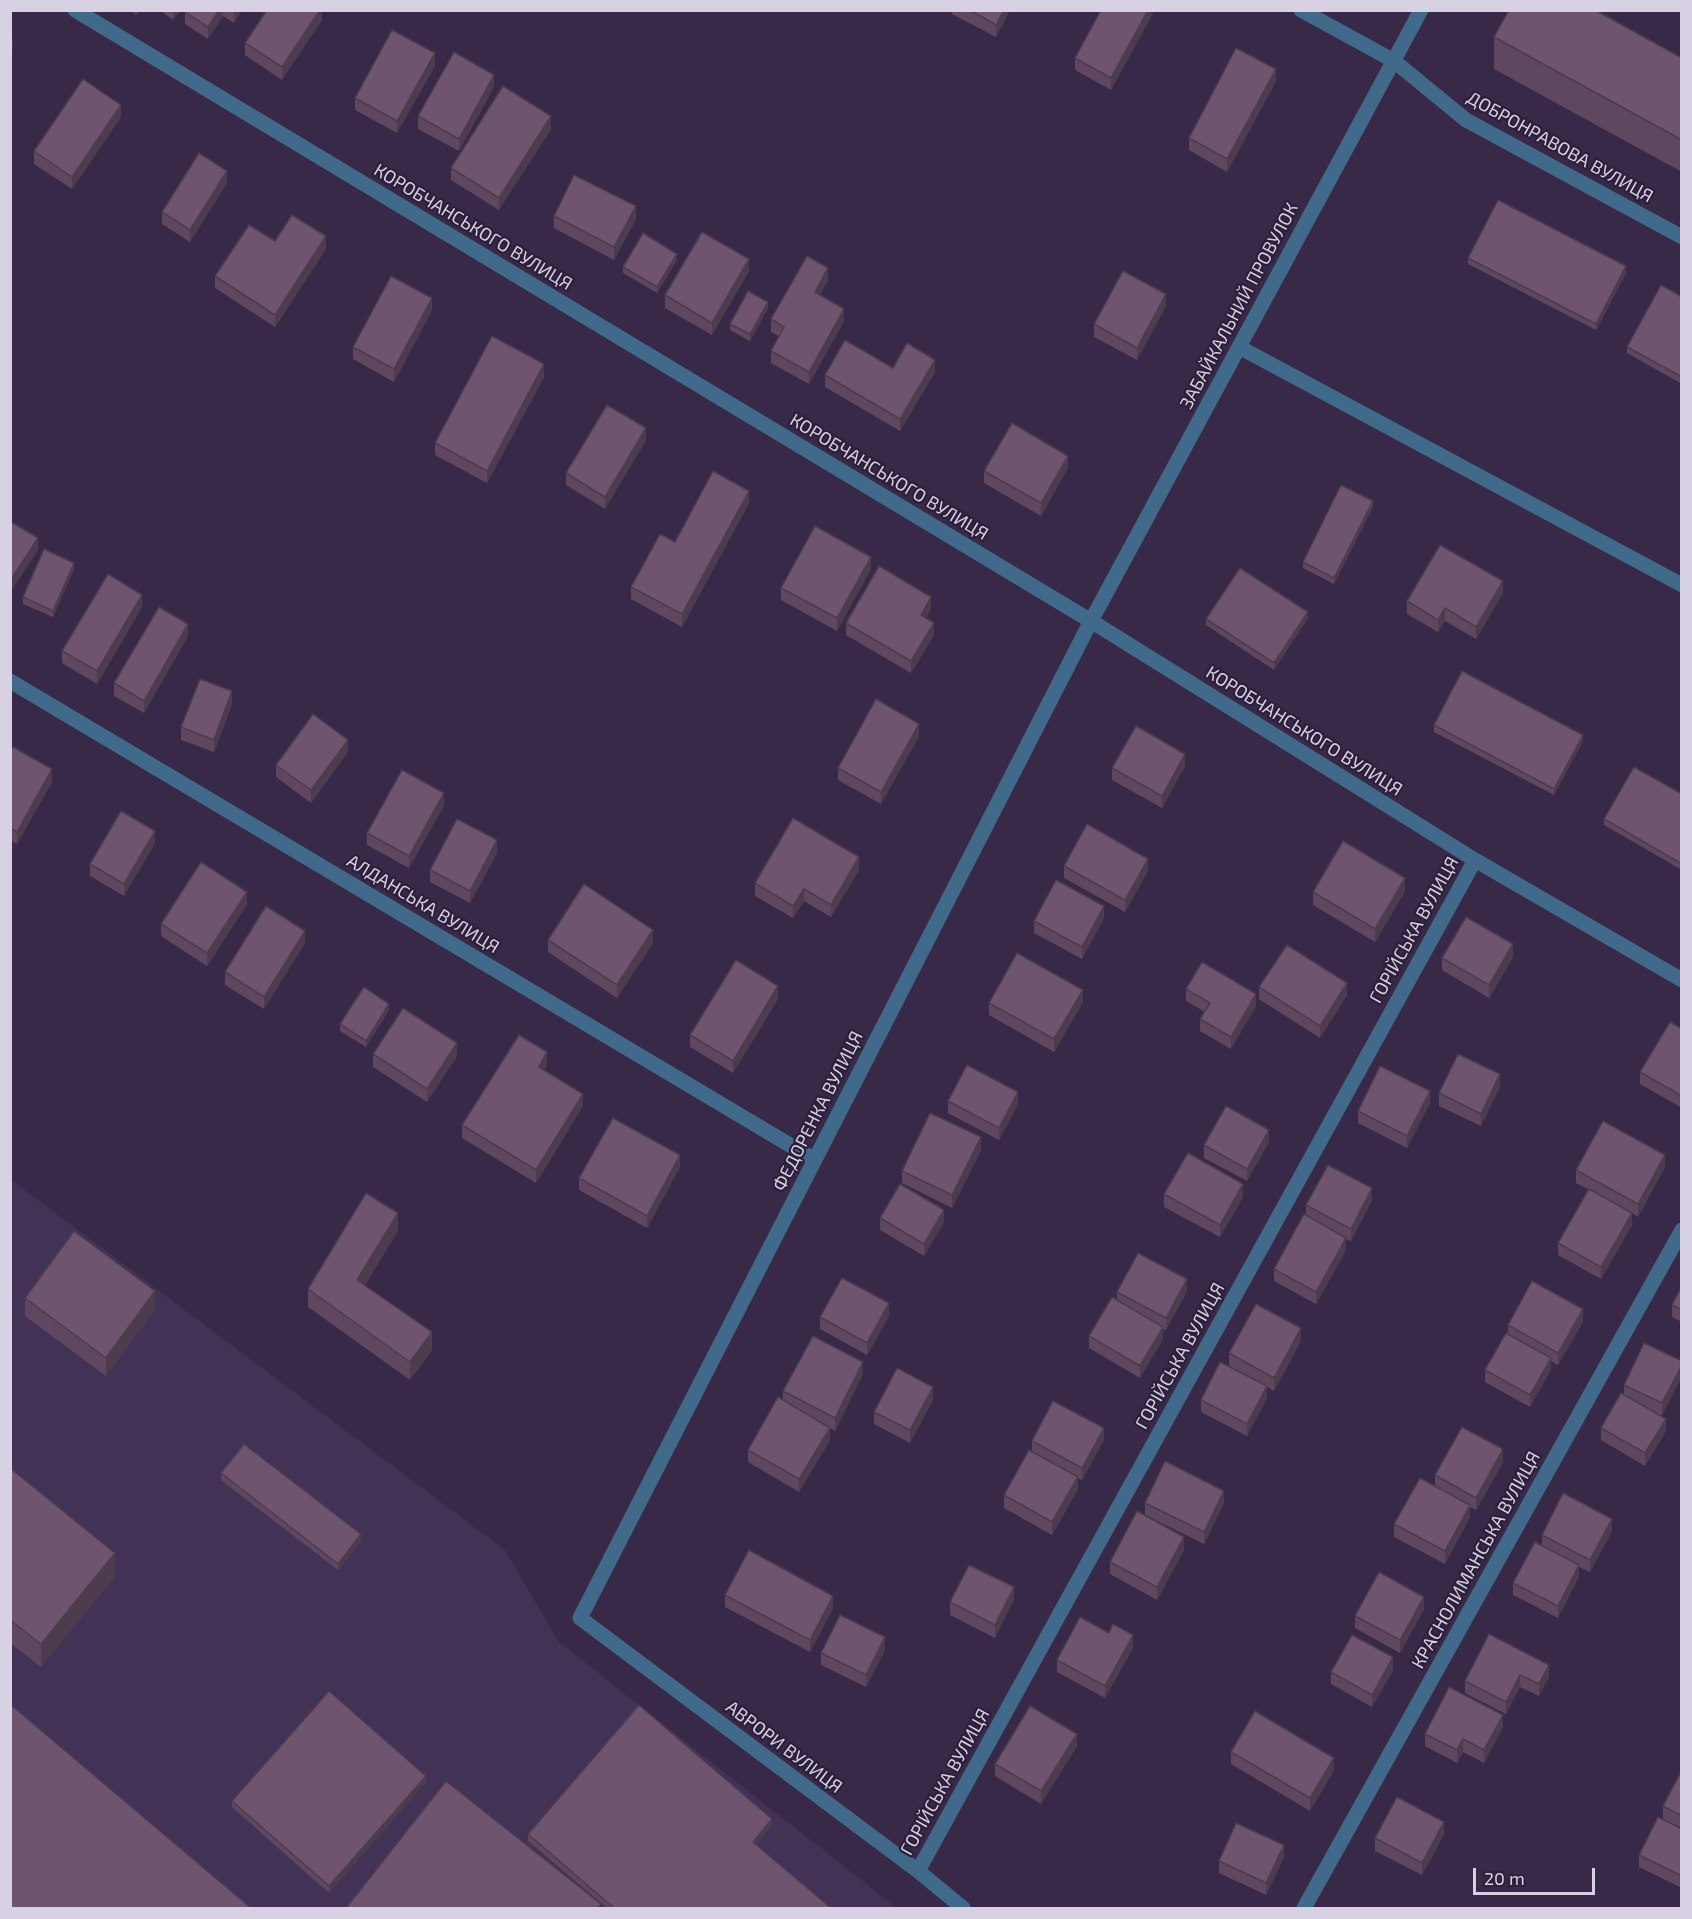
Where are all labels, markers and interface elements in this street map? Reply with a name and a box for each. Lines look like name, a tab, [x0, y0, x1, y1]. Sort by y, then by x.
street label: ДОБРОНРАВОВА ВУЛИЦЯ	[1463, 87, 1657, 207]
street label: КОРОБЧАНСЬКОГО ВУЛИЦЯ	[370, 159, 576, 295]
street label: ЗАБАЙКАЛЬНИЙ ПРОВУЛОК	[1175, 199, 1303, 413]
street label: КОРОБЧАНСЬКОГО ВУЛИЦЯ	[786, 409, 992, 545]
street label: КОРОБЧАНСЬКОГО ВУЛИЦЯ	[1202, 662, 1406, 800]
street label: АЛДАНСЬКА ВУЛИЦЯ	[343, 850, 503, 958]
street label: ГОРІЙСЬКА ВУЛИЦЯ	[1365, 853, 1463, 1007]
street label: ФЕДОРЕНКА ВУЛИЦЯ	[768, 1028, 868, 1194]
street label: ГОРІЙСЬКА ВУЛИЦЯ	[1131, 1279, 1229, 1433]
street label: КРАСНОЛИМАНСЬКА ВУЛИЦЯ	[1407, 1448, 1545, 1672]
street label: АВРОРИ ВУЛИЦЯ	[722, 1696, 846, 1798]
street label: ГОРІЙСЬКА ВУЛИЦЯ	[896, 1705, 994, 1859]
scale bar	[1476, 1856, 1598, 1894]
text: 20 m	[1484, 1867, 1525, 1889]

